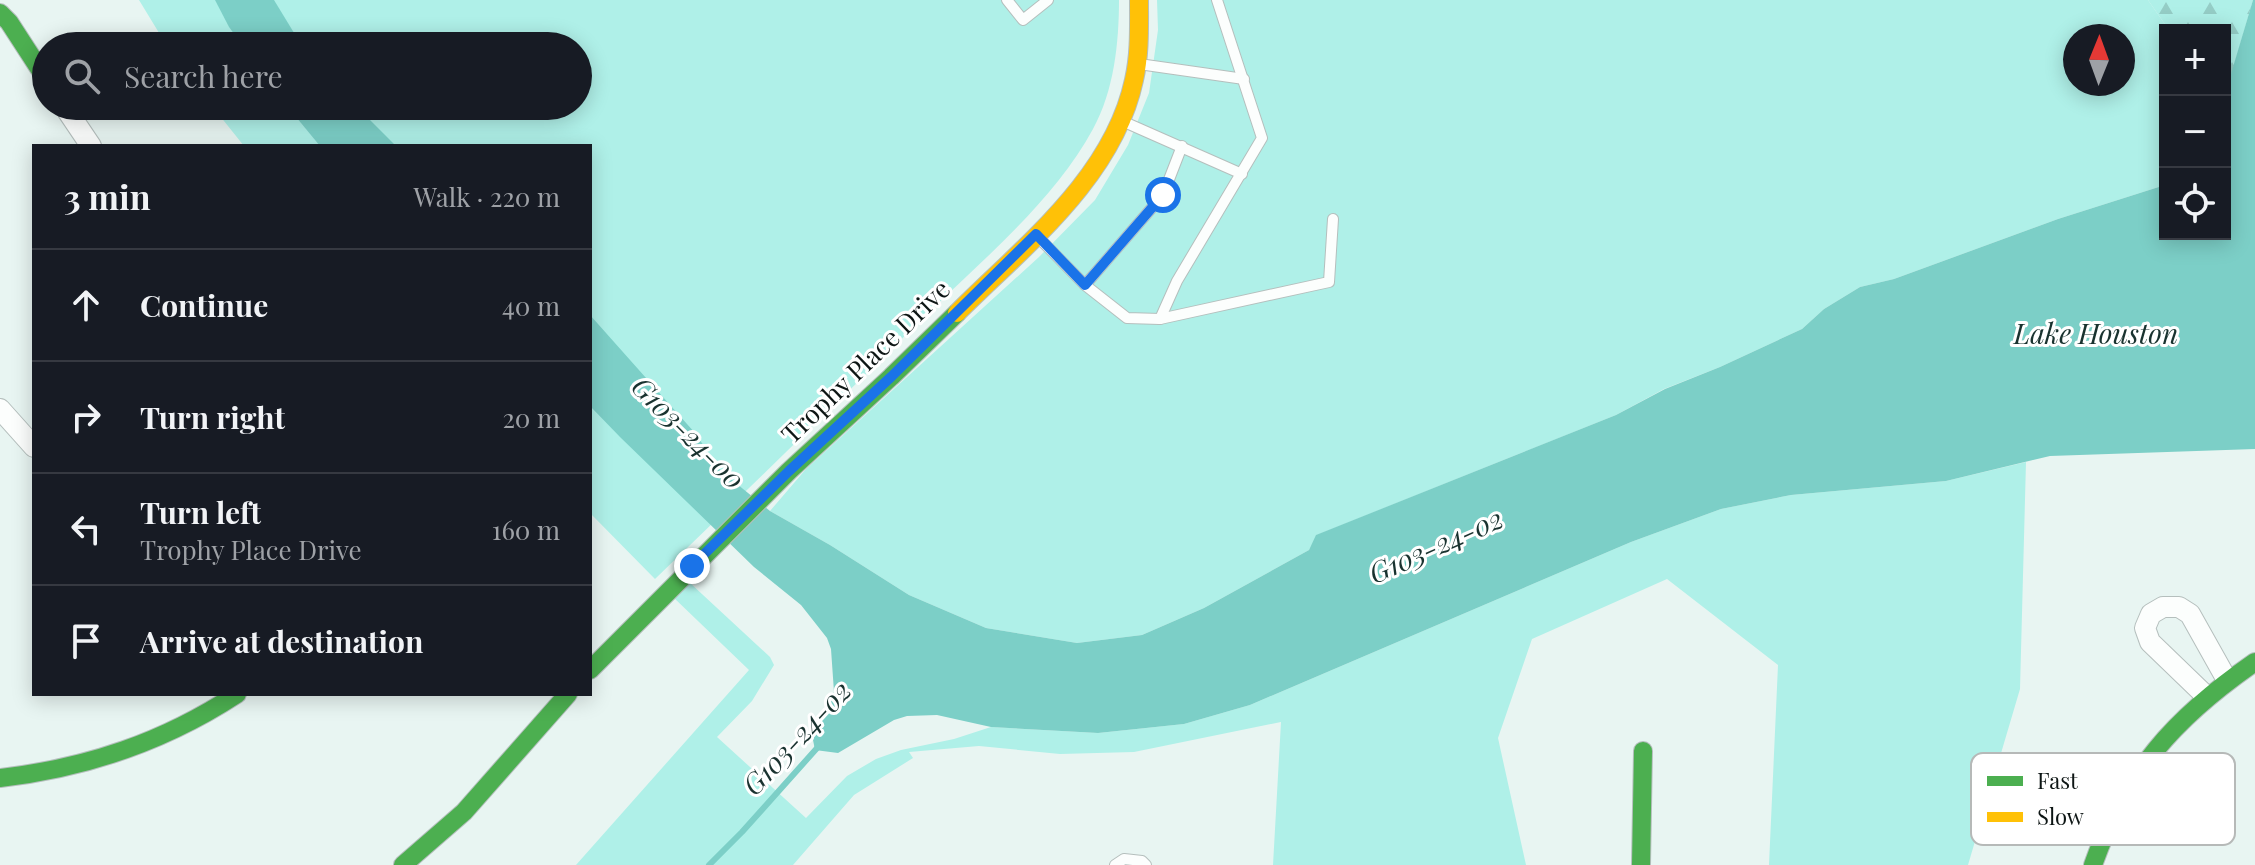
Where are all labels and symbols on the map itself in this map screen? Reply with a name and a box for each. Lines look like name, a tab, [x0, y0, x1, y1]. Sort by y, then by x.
north arrow	[2063, 24, 2135, 96]
route start	[1145, 177, 1181, 213]
street label: Trophy Place Drive	[773, 271, 957, 451]
water label: Lake Houston	[2013, 314, 2178, 351]
water label: G103-24-00	[625, 367, 754, 496]
water label: G103-24-02	[1362, 499, 1509, 591]
route end	[674, 548, 710, 584]
water label: G103-24-02	[733, 672, 858, 802]
legend	[1971, 753, 2235, 845]
text: Fast	[2037, 765, 2079, 795]
text: Slow	[2037, 801, 2084, 831]

